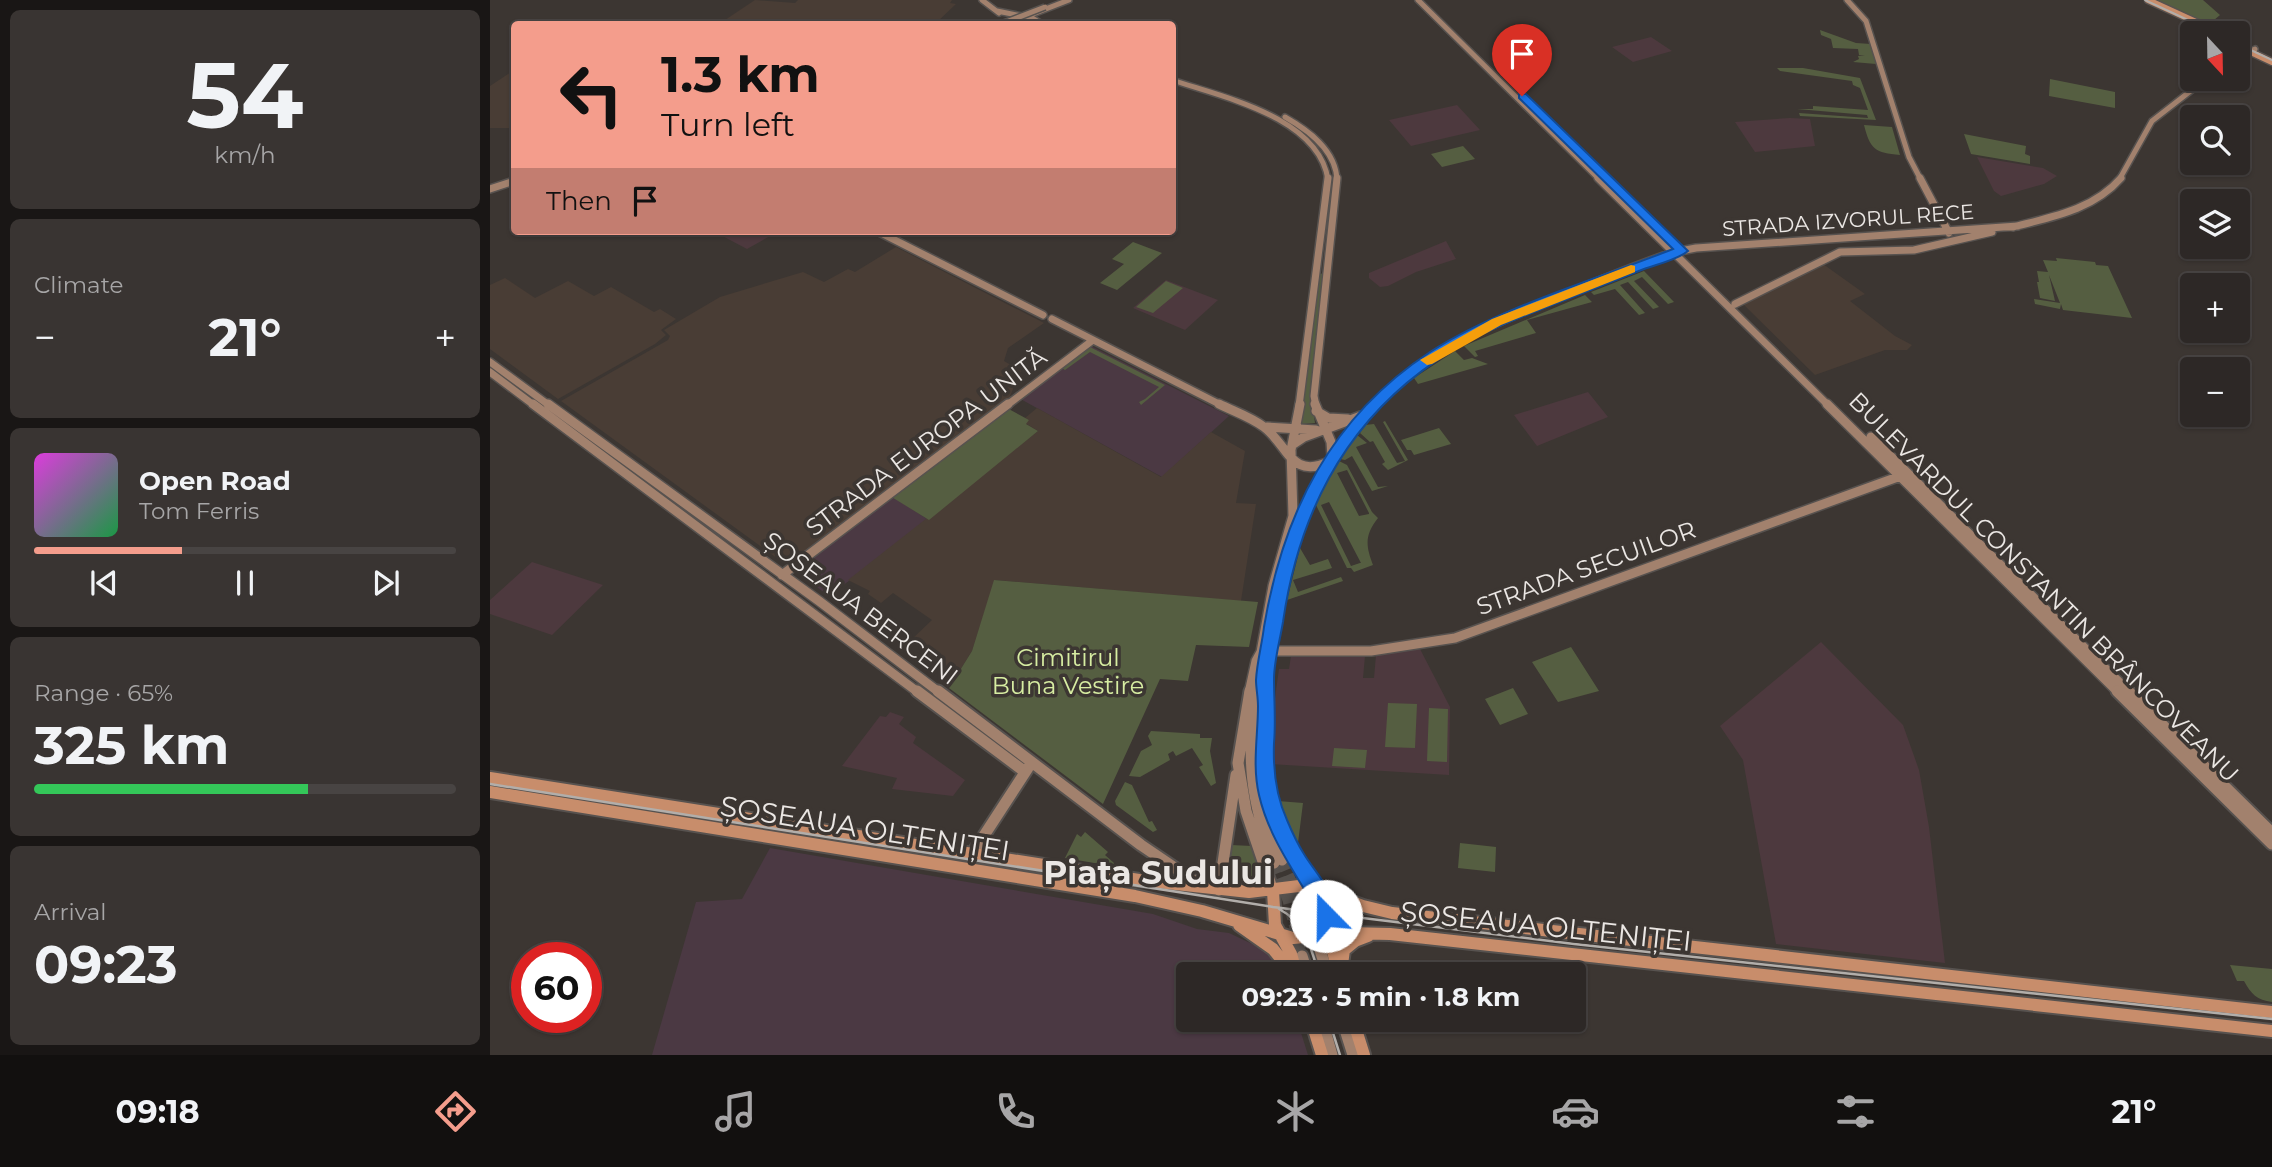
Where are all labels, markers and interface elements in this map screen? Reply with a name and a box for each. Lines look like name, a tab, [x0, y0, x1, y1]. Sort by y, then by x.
north arrow	[2180, 21, 2250, 91]
map controls	[2180, 21, 2250, 427]
pin	[1492, 24, 1552, 96]
icon: arrive	[1503, 35, 1541, 73]
text: 54	[187, 40, 303, 151]
text: 1.3 km	[661, 45, 820, 104]
icon: left	[546, 49, 637, 140]
text: Turn left	[661, 105, 795, 144]
button: search	[2180, 105, 2250, 175]
text: km/h	[214, 141, 276, 169]
icon: arrive	[626, 182, 664, 220]
text: Then	[546, 185, 612, 217]
button: layers	[2180, 189, 2250, 259]
street label: STRADA IZVORUL RECE	[1721, 199, 1975, 241]
text: Climate	[34, 271, 123, 299]
button: +	[2180, 273, 2250, 343]
text: 21°	[209, 306, 281, 369]
text: −	[34, 314, 56, 361]
text: +	[434, 314, 456, 361]
street label: STRADA EUROPA UNITĂ	[800, 341, 1053, 542]
button: −	[2180, 357, 2250, 427]
street label: BULEVARDUL CONSTANTIN BRÂNCOVEANU	[1843, 386, 2245, 788]
text: Open Road	[139, 465, 291, 497]
text: Tom Ferris	[139, 497, 259, 525]
street label: STRADA SECUILOR	[1472, 515, 1700, 621]
street label: ȘOSEAUA BERCENI	[758, 525, 964, 691]
icon: previous	[85, 564, 123, 602]
icon: pause	[226, 564, 264, 602]
icon: next	[367, 564, 405, 602]
park label: Cimitirul Buna Vestire	[992, 643, 1144, 700]
text: Range · 65%	[34, 679, 173, 707]
text: 325 km	[34, 714, 229, 777]
street label: ȘOSEAUA OLTENIȚEI	[718, 788, 1012, 868]
district label: Piața Sudului	[1043, 852, 1273, 893]
position arrow	[1289, 879, 1363, 953]
street label: ȘOSEAUA OLTENIȚEI	[1399, 894, 1693, 958]
text: Arrival	[34, 898, 107, 926]
text: 09:23	[34, 933, 178, 996]
speed limit sign: 60	[511, 942, 602, 1033]
text: 09:23 · 5 min · 1.8 km	[1242, 981, 1520, 1013]
icon: directions	[431, 1087, 480, 1136]
icon: music	[711, 1087, 760, 1136]
icon: phone	[991, 1087, 1040, 1136]
icon: climate	[1271, 1087, 1320, 1136]
icon: car	[1551, 1087, 1600, 1136]
icon: filters	[1831, 1087, 1880, 1136]
text: 09:18	[116, 1092, 200, 1131]
text: 21°	[2112, 1092, 2156, 1131]

